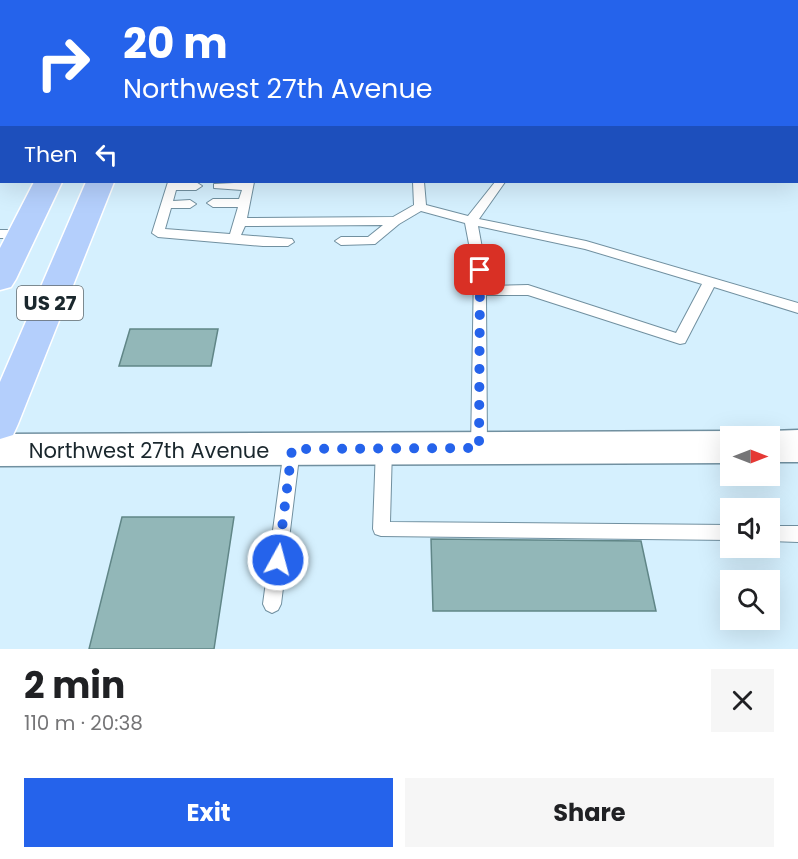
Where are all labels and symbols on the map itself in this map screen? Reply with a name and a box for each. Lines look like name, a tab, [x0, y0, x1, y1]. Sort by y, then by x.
pin	[454, 244, 505, 295]
road number: US 27	[17, 286, 83, 320]
north arrow	[720, 426, 780, 486]
street label: Northwest 27th Avenue	[29, 436, 269, 465]
position arrow	[246, 528, 310, 592]

